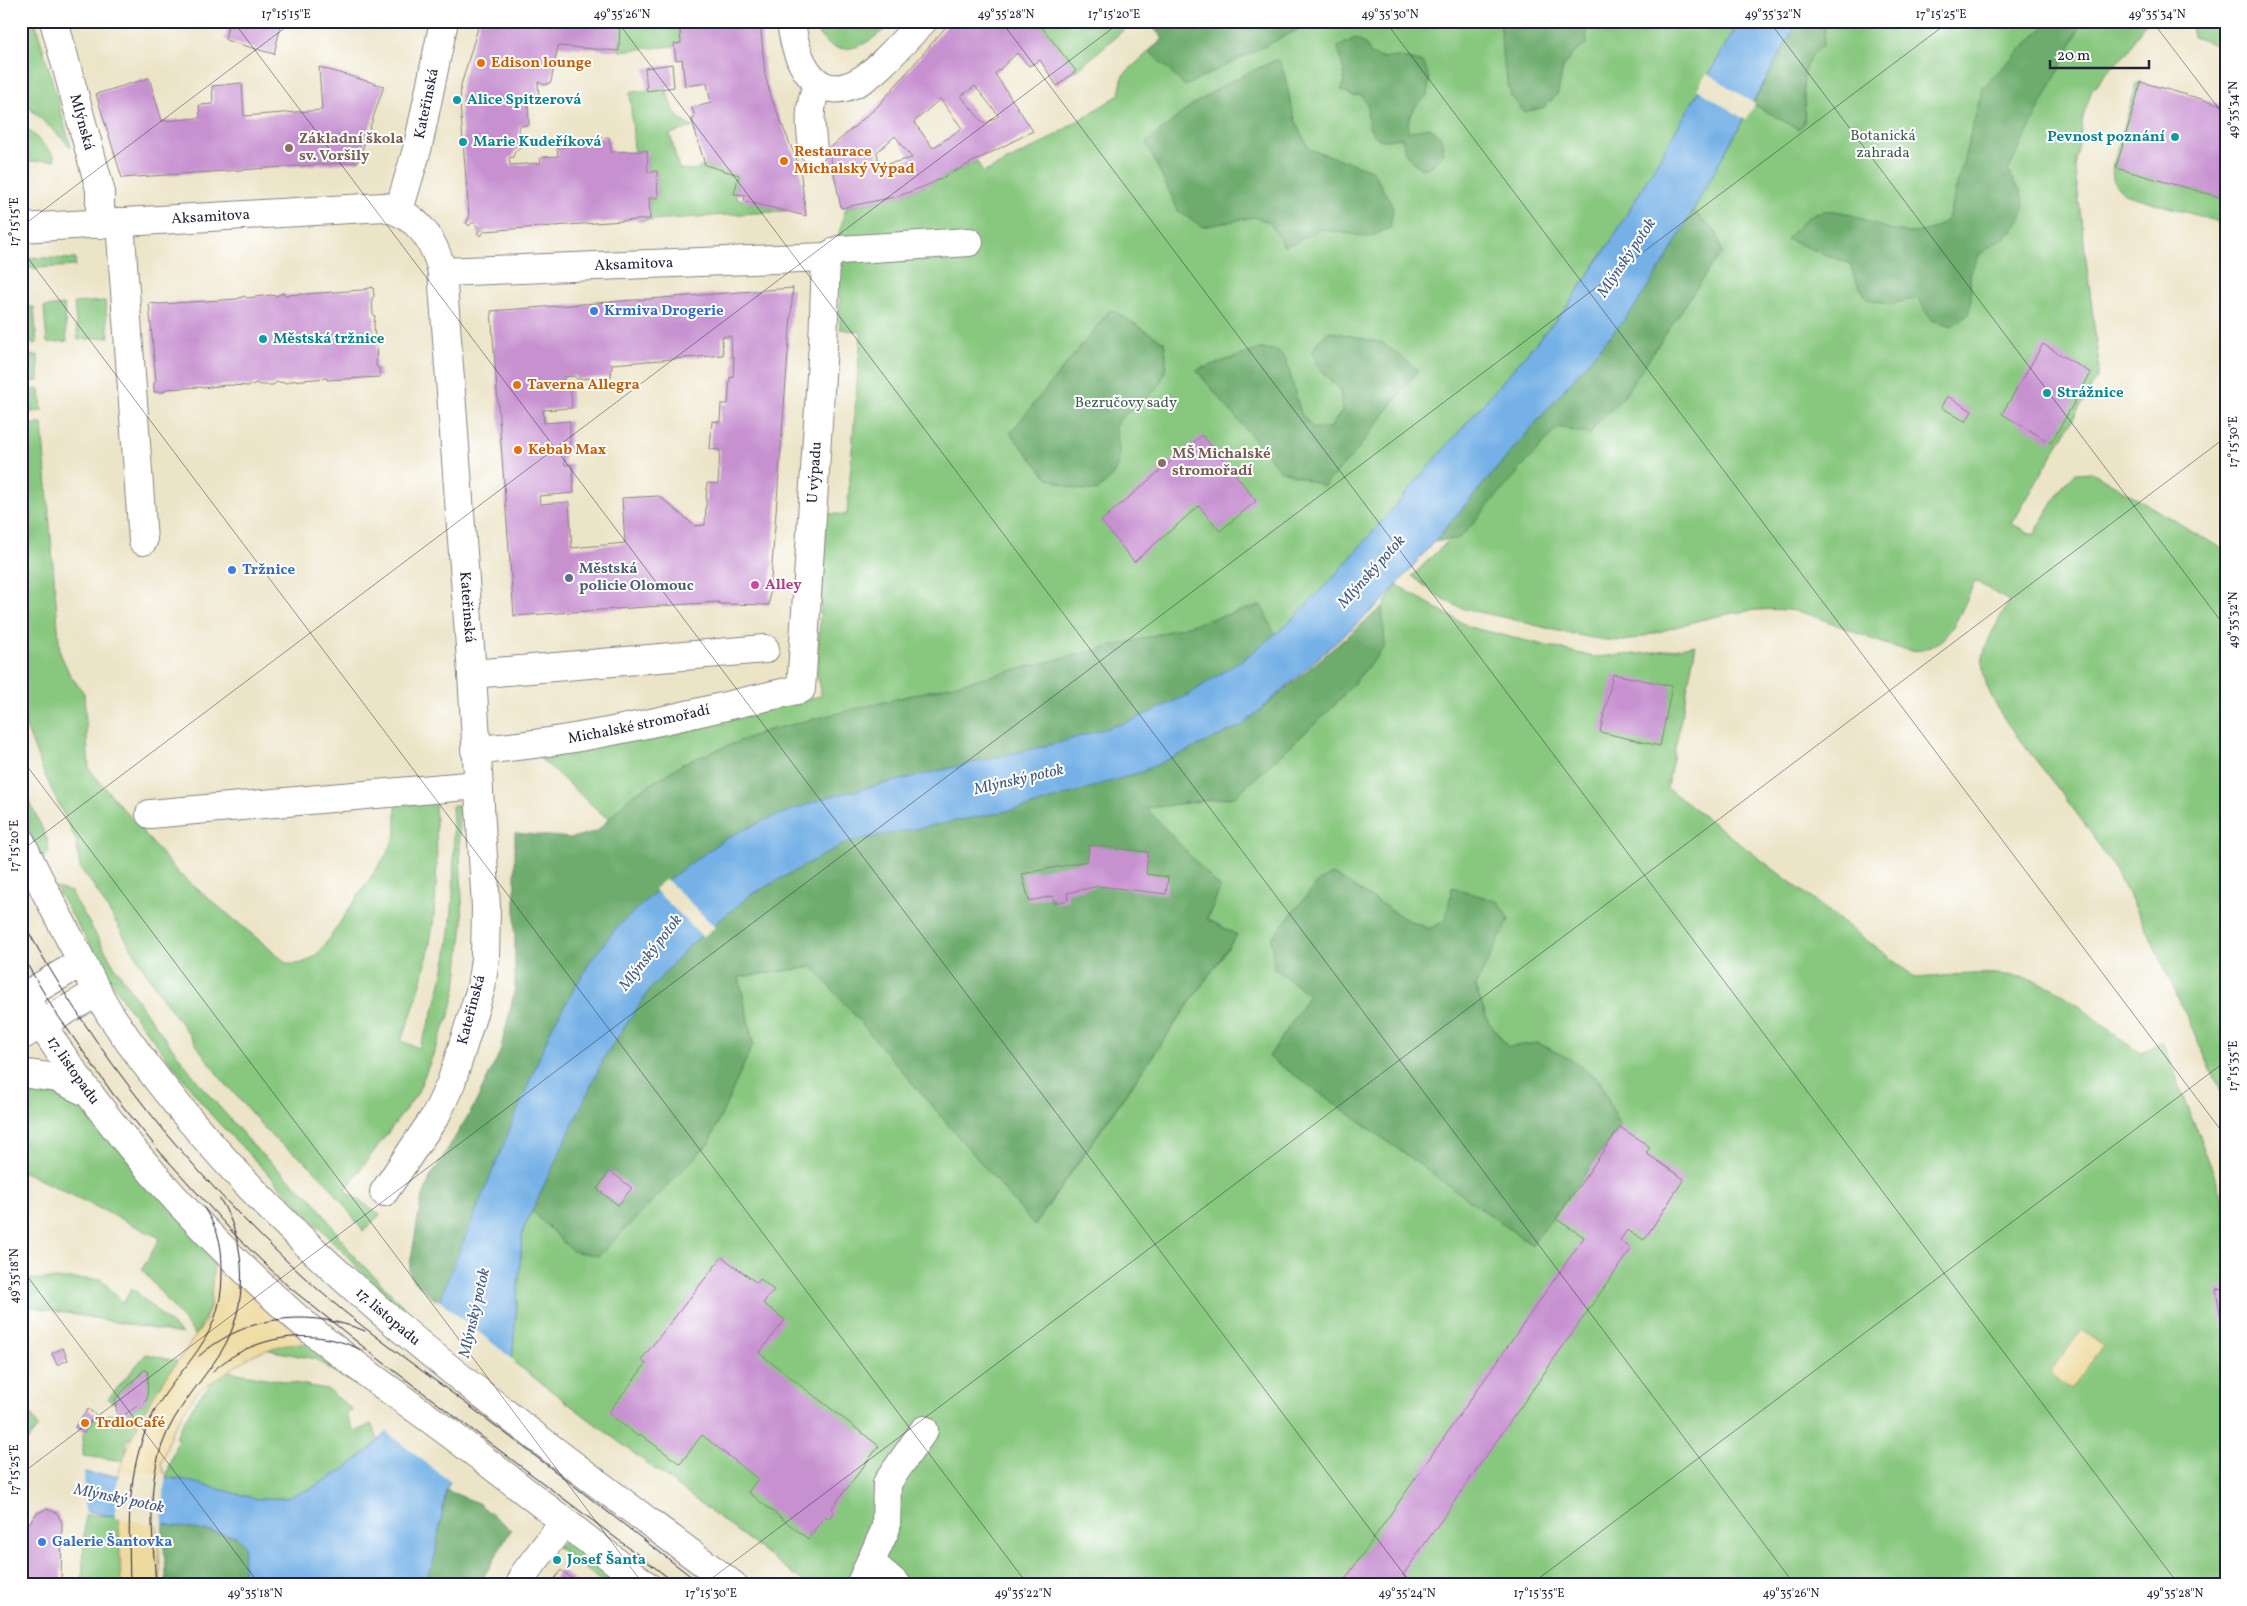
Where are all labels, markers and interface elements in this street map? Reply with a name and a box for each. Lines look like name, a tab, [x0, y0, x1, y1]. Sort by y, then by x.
text: 17°15'15"E	[261, 7, 311, 23]
text: 49°35'26"N	[593, 7, 651, 23]
text: 49°35'28"N	[977, 7, 1035, 23]
text: 17°15'20"E	[1088, 7, 1140, 23]
text: 49°35'30"N	[1361, 7, 1419, 23]
text: 49°35'32"N	[1745, 7, 1802, 23]
text: 17°15'25"E	[1915, 7, 1967, 23]
text: 49°35'34"N	[2128, 7, 2186, 23]
scale bar	[2050, 38, 2148, 70]
text: 20 m	[2057, 46, 2090, 67]
place label: Edison lounge	[491, 53, 592, 74]
marker: Edison lounge	[475, 57, 487, 69]
street label: Kateřinská	[409, 67, 444, 141]
text: 49°35'34"N	[2226, 81, 2242, 139]
place label: Alice Spitzerová	[467, 90, 581, 111]
street label: Mlýnská	[64, 92, 99, 153]
marker: Alice Spitzerová	[451, 94, 463, 106]
park label: Botanická zahrada	[1850, 126, 1916, 164]
place label: Pevnost poznání	[2047, 127, 2165, 148]
place label: Základní škola sv. Voršily	[299, 129, 404, 167]
marker: Pevnost poznání	[2169, 131, 2181, 143]
place label: Marie Kudeříková	[473, 132, 601, 153]
marker: Marie Kudeříková	[457, 136, 469, 148]
marker: Základní škola sv. Voršily	[283, 142, 295, 154]
place label: Restaurace Michalský Výpad	[794, 142, 915, 180]
marker: Restaurace Michalský Výpad	[778, 155, 790, 167]
text: 17°15'15"E	[7, 197, 23, 247]
street label: Aksamitova	[171, 204, 251, 230]
water label: Mlýnský potok	[1592, 213, 1662, 303]
street label: Aksamitova	[594, 252, 674, 277]
place label: Krmiva Drogerie	[604, 301, 724, 322]
marker: Krmiva Drogerie	[588, 305, 600, 317]
place label: Městská tržnice	[273, 329, 385, 350]
marker: Městská tržnice	[257, 333, 269, 345]
place label: Taverna Allegra	[527, 375, 640, 396]
marker: Taverna Allegra	[511, 379, 523, 391]
place label: Strážnice	[2057, 383, 2124, 404]
marker: Strážnice	[2041, 387, 2053, 399]
park label: Bezručovy sady	[1075, 393, 1177, 414]
text: 17°15'30"E	[2226, 416, 2242, 468]
place label: Kebab Max	[528, 440, 607, 461]
street label: U výpadu	[802, 441, 827, 504]
marker: Kebab Max	[512, 444, 524, 456]
place label: MŠ Michalské stromořadí	[1172, 444, 1271, 482]
marker: MŠ Michalské stromořadí	[1156, 457, 1168, 469]
water label: Mlýnský potok	[1332, 530, 1411, 614]
place label: Městská policie Olomouc	[579, 559, 694, 597]
place label: Tržnice	[242, 560, 296, 581]
marker: Tržnice	[226, 564, 238, 576]
street label: Kateřinská	[454, 571, 480, 644]
marker: Městská policie Olomouc	[563, 572, 575, 584]
place label: Alley	[765, 575, 802, 596]
marker: Alley	[749, 579, 761, 591]
text: 49°35'32"N	[2226, 591, 2242, 648]
street label: Michalské stromořadí	[566, 699, 712, 749]
water label: Mlýnský potok	[971, 759, 1067, 801]
text: 17°15'20"E	[7, 820, 23, 872]
water label: Mlýnský potok	[613, 910, 688, 997]
street label: Kateřinská	[453, 973, 491, 1047]
street label: 17. listopadu	[41, 1032, 105, 1109]
text: 17°15'35"E	[2226, 1040, 2242, 1092]
text: 49°35'18"N	[7, 1248, 23, 1304]
water label: Mlýnský potok	[454, 1265, 496, 1361]
street label: 17. listopadu	[351, 1283, 425, 1351]
place label: TrdloCafé	[95, 1413, 166, 1434]
marker: TrdloCafé	[79, 1417, 91, 1429]
text: 17°15'25"E	[7, 1444, 23, 1496]
water label: Mlýnský potok	[71, 1479, 167, 1519]
place label: Galerie Šantovka	[52, 1532, 172, 1553]
marker: Galerie Šantovka	[36, 1536, 48, 1548]
place label: Josef Šanta	[566, 1550, 646, 1571]
marker: Josef Šanta	[551, 1554, 563, 1566]
text: 49°35'18"N	[227, 1586, 283, 1602]
text: 17°15'30"E	[685, 1586, 737, 1602]
text: 49°35'22"N	[994, 1586, 1052, 1602]
text: 49°35'24"N	[1378, 1586, 1436, 1602]
text: 17°15'35"E	[1513, 1586, 1565, 1602]
text: 49°35'26"N	[1762, 1586, 1820, 1602]
text: 49°35'28"N	[2146, 1586, 2204, 1602]

